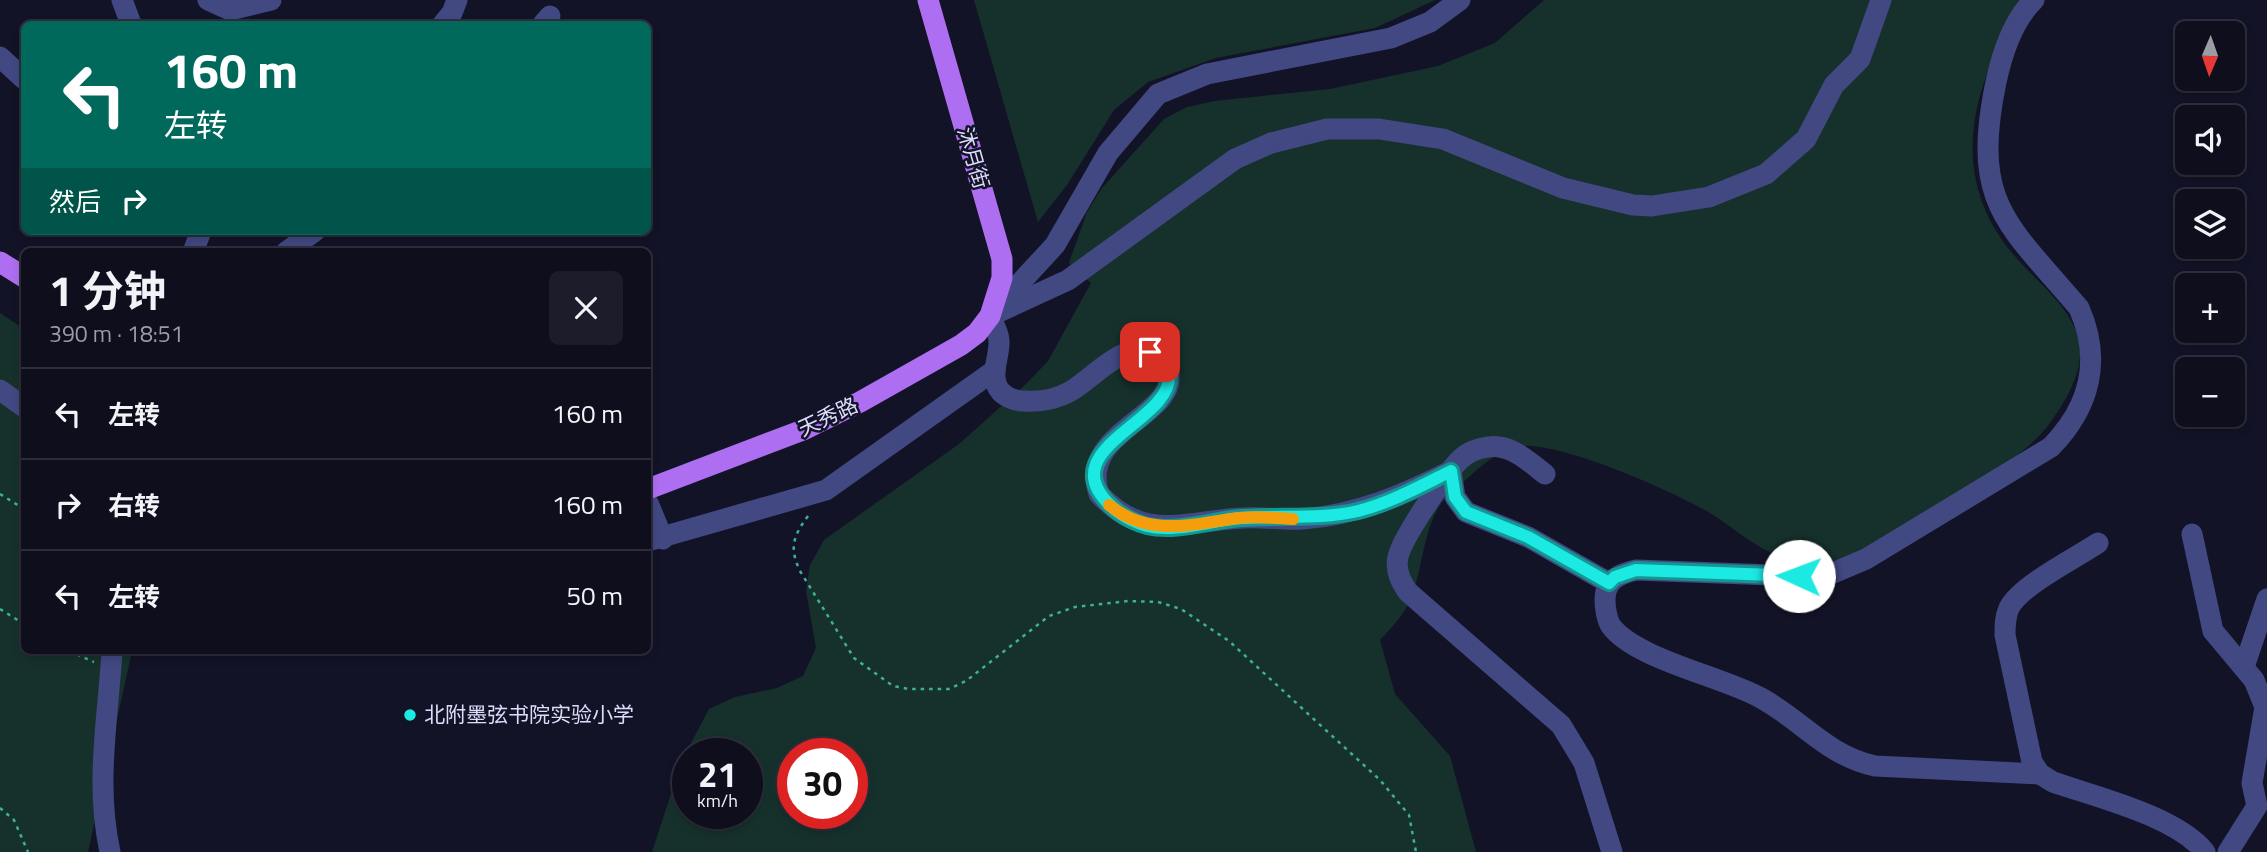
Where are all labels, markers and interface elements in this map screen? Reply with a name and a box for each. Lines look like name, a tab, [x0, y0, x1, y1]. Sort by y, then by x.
north arrow	[2175, 21, 2245, 91]
map controls	[2175, 21, 2245, 427]
text: 160 m	[164, 32, 298, 107]
icon: left	[49, 49, 140, 140]
text: 左转	[164, 101, 228, 149]
button: sound	[2175, 105, 2245, 175]
street label: 沐月街	[950, 123, 998, 192]
text: 然后	[49, 182, 101, 221]
icon: right	[115, 182, 153, 220]
button: layers	[2175, 189, 2245, 259]
text: 1 分钟	[49, 258, 166, 322]
button: close	[549, 271, 623, 345]
button: +	[2175, 273, 2245, 343]
text: 390 m · 18:51	[49, 316, 184, 351]
pin	[1120, 322, 1180, 382]
icon: arrive	[1131, 333, 1169, 371]
button: −	[2175, 357, 2245, 427]
street label: 天秀路	[792, 388, 863, 444]
text: 160 m	[552, 394, 623, 433]
icon: left	[49, 395, 87, 433]
text: 左转	[108, 395, 160, 434]
text: 160 m	[552, 485, 623, 524]
icon: right	[49, 486, 87, 524]
text: 右转	[108, 486, 160, 525]
position arrow	[1762, 539, 1836, 613]
text: 50 m	[566, 576, 623, 615]
icon: left	[49, 577, 87, 615]
text: 左转	[108, 577, 160, 616]
place label: 北附墨弦书院实验小学	[424, 698, 634, 730]
marker: 北附墨弦书院实验小学	[402, 707, 418, 723]
speed limit sign: 30	[777, 738, 868, 829]
text: 21	[698, 747, 737, 801]
text: km/h	[697, 787, 738, 814]

